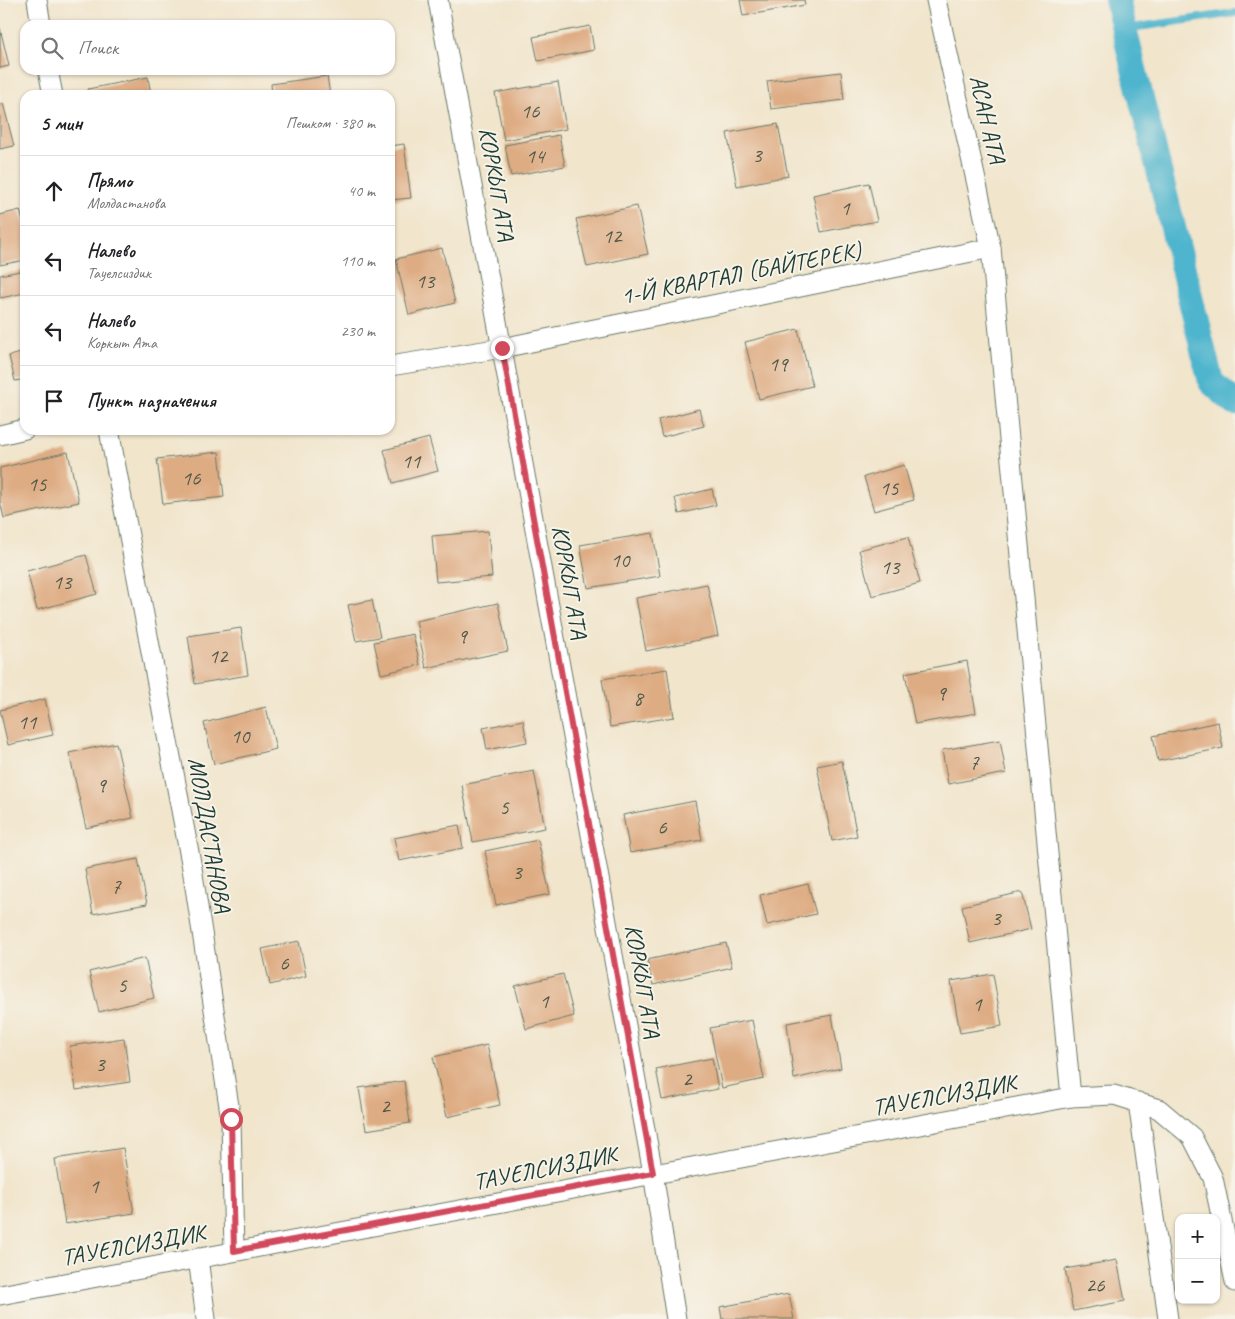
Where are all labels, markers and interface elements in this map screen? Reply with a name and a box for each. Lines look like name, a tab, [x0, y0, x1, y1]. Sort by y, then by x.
search box	[20, 20, 395, 75]
icon: search	[38, 34, 66, 62]
text: Поиск	[78, 36, 118, 60]
street label: АСАН АТА	[963, 72, 1013, 167]
house number: 16	[521, 98, 540, 124]
text: 5 мин	[40, 110, 82, 136]
text: Пешком · 380 m	[286, 113, 375, 133]
street label: КОРКЫТ АТА	[472, 125, 522, 244]
house number: 3	[752, 142, 763, 168]
house number: 14	[526, 143, 547, 169]
text: Прямо	[87, 169, 132, 193]
icon: ahead	[40, 177, 68, 205]
text: 40 m	[348, 181, 375, 201]
text: Молдастанова	[87, 193, 165, 213]
house number: 1	[840, 195, 851, 221]
house number: 12	[603, 223, 623, 249]
street label: 1-Й КВАРТАЛ (БАЙТЕРЕК)	[618, 235, 865, 311]
text: Налево	[87, 239, 135, 263]
icon: left	[40, 247, 68, 275]
text: 110 m	[341, 251, 375, 271]
text: Тауелсиздик	[87, 263, 151, 283]
house number: 13	[416, 268, 436, 294]
text: Налево	[87, 309, 135, 333]
icon: left	[40, 317, 68, 345]
text: 230 m	[341, 321, 375, 341]
text: Коркыт Ата	[87, 333, 157, 353]
route end	[491, 337, 514, 360]
house number: 19	[769, 351, 789, 377]
icon: arrive	[40, 387, 68, 415]
text: Пункт назначения	[87, 389, 216, 413]
house number: 11	[402, 448, 422, 474]
house number: 16	[182, 465, 201, 491]
house number: 15	[28, 471, 48, 497]
house number: 15	[880, 475, 900, 501]
street label: КОРКЫТ АТА	[545, 523, 595, 642]
house number: 10	[611, 547, 631, 573]
house number: 13	[881, 554, 901, 580]
house number: 13	[53, 569, 73, 595]
house number: 9	[457, 623, 468, 649]
house number: 12	[209, 643, 229, 669]
house number: 9	[936, 680, 947, 706]
house number: 8	[633, 685, 645, 711]
house number: 11	[18, 709, 38, 735]
house number: 10	[231, 723, 251, 749]
house number: 7	[969, 749, 980, 775]
street label: МОЛДАСТАНОВА	[182, 755, 239, 916]
house number: 9	[96, 772, 107, 798]
house number: 5	[499, 794, 510, 820]
house number: 6	[657, 814, 667, 840]
house number: 3	[512, 859, 523, 885]
house number: 7	[111, 873, 122, 899]
house number: 3	[991, 905, 1002, 931]
street label: КОРКЫТ АТА	[618, 922, 668, 1041]
house number: 6	[279, 950, 289, 976]
house number: 5	[117, 972, 128, 998]
house number: 1	[539, 988, 550, 1014]
house number: 1	[972, 991, 983, 1017]
house number: 3	[95, 1051, 106, 1077]
house number: 2	[682, 1066, 693, 1092]
street label: ТАУЕЛСИЗДИК	[870, 1067, 1022, 1122]
house number: 2	[380, 1093, 391, 1119]
route start	[220, 1108, 243, 1131]
street label: ТАУЕЛСИЗДИК	[471, 1139, 623, 1197]
house number: 1	[89, 1173, 100, 1199]
map controls	[1175, 1214, 1220, 1304]
button: +	[1175, 1214, 1220, 1259]
street label: ТАУЕЛСИЗДИК	[59, 1217, 211, 1272]
button: −	[1175, 1259, 1220, 1304]
house number: 26	[1086, 1272, 1105, 1298]

